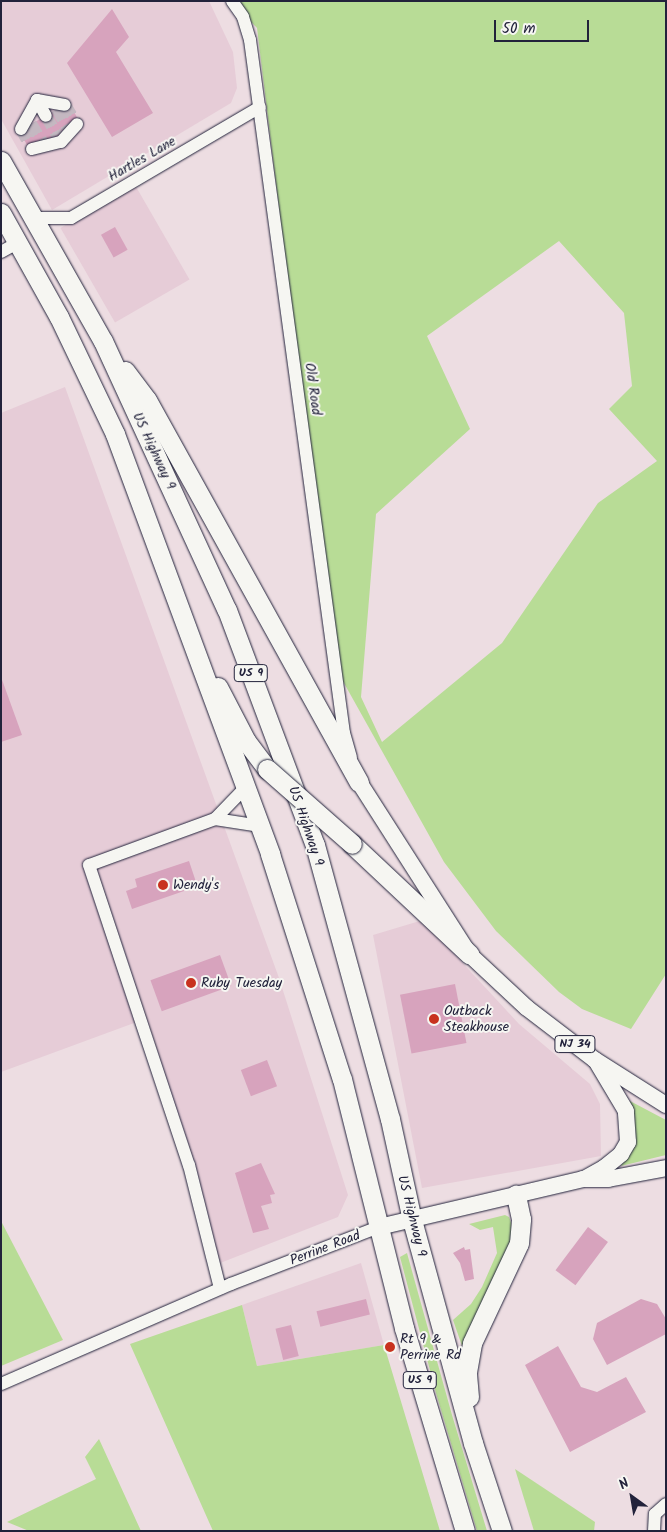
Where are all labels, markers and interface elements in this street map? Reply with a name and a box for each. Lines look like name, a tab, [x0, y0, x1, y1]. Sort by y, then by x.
scale bar	[497, 10, 592, 42]
text: 50 m	[502, 17, 536, 41]
street label: Hartles Lane	[105, 133, 179, 185]
street label: Old Road	[301, 362, 325, 416]
street label: US Highway 9	[129, 410, 179, 492]
road number: US 9	[234, 664, 268, 682]
street label: US Highway 9	[285, 784, 327, 868]
place label: Wendy's	[173, 877, 219, 893]
marker: Wendy's	[157, 879, 169, 891]
place label: Ruby Tuesday	[201, 975, 282, 991]
marker: Ruby Tuesday	[185, 977, 197, 989]
place label: Outback Steakhouse	[444, 1003, 509, 1036]
marker: Outback Steakhouse	[428, 1013, 440, 1025]
road number: NJ 34	[554, 1034, 596, 1054]
street label: US Highway 9	[394, 1174, 430, 1258]
street label: Perrine Road	[287, 1227, 363, 1269]
place label: Rt 9 & Perrine Rd	[400, 1331, 461, 1364]
marker: Rt 9 & Perrine Rd	[384, 1341, 396, 1353]
road number: US 9	[402, 1370, 438, 1390]
north arrow	[607, 1472, 657, 1522]
text: N	[614, 1473, 634, 1496]

